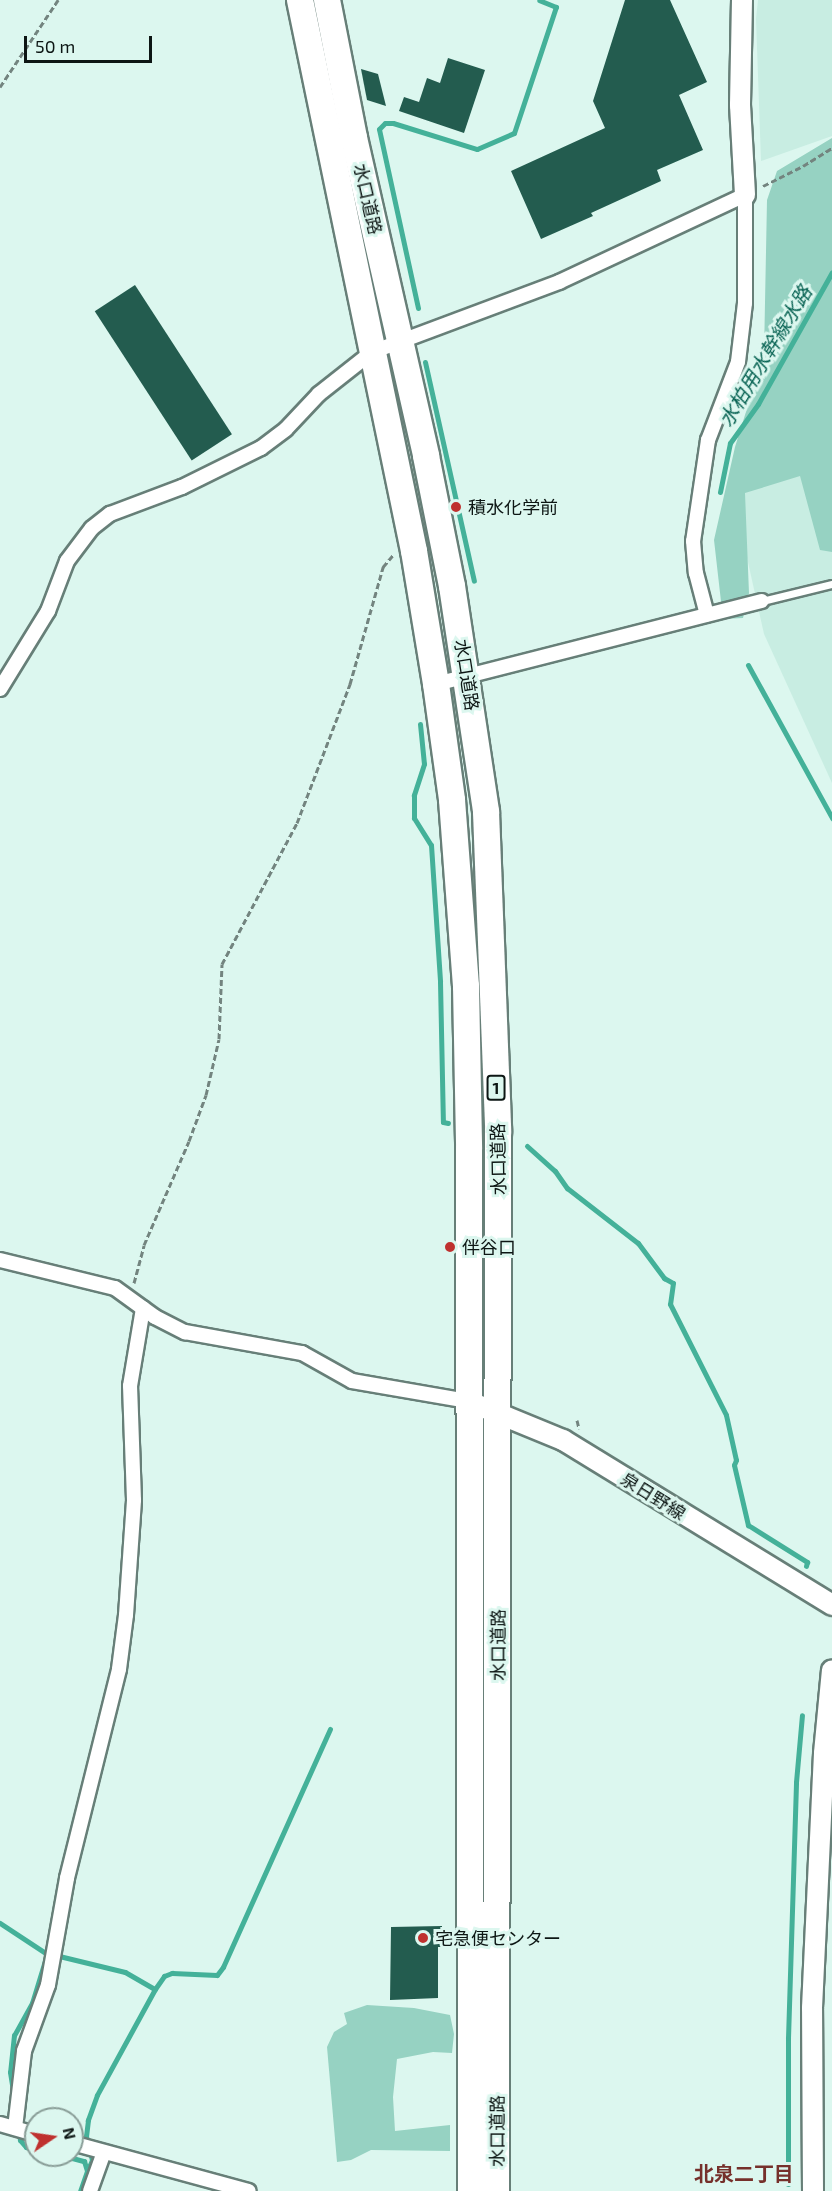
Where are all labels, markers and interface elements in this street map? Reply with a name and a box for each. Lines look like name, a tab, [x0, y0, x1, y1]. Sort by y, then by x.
scale bar	[27, 24, 154, 62]
text: 50 m	[35, 35, 75, 57]
street label: 水口道路	[349, 161, 387, 237]
water label: 水柏用水幹線水路	[714, 281, 816, 431]
place label: 積水化学前	[468, 496, 558, 518]
marker: 積水化学前	[449, 500, 463, 514]
street label: 水口道路	[451, 638, 483, 712]
road number: 1	[486, 1075, 506, 1101]
street label: 水口道路	[487, 1123, 509, 1195]
place label: 伴谷口	[462, 1236, 516, 1258]
marker: 伴谷口	[443, 1240, 457, 1254]
street label: 泉日野線	[617, 1468, 689, 1524]
street label: 水口道路	[487, 1609, 509, 1681]
place label: 宅急便センター	[435, 1927, 561, 1949]
marker: 宅急便センター	[416, 1931, 430, 1945]
street label: 水口道路	[486, 2095, 508, 2167]
north arrow	[24, 2107, 84, 2167]
text: N	[60, 2126, 81, 2141]
district label: 北泉二丁目	[694, 2161, 794, 2185]

